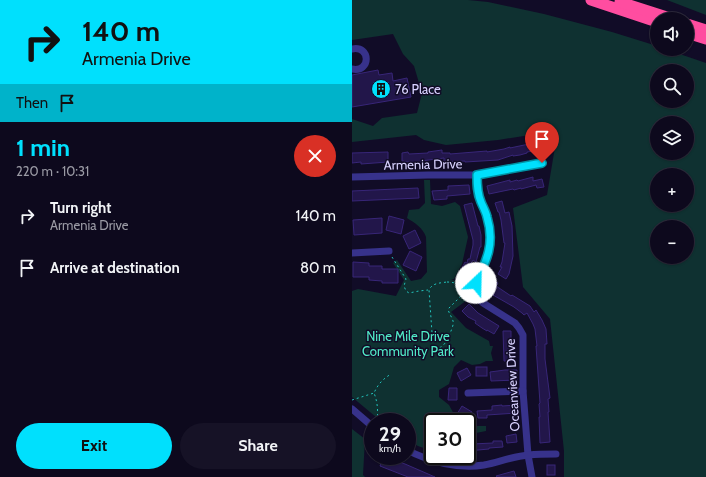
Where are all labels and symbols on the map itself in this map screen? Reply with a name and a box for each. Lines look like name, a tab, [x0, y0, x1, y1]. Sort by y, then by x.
building icon: 76 Place	[370, 78, 392, 100]
place label: 76 Place	[395, 81, 441, 97]
pin	[525, 122, 559, 163]
street label: Armenia Drive	[384, 155, 463, 173]
position arrow	[455, 262, 497, 304]
park label: Nine Mile Drive Community Park	[362, 328, 454, 359]
street label: Oceanview Drive	[502, 338, 522, 432]
speed limit sign: 30	[424, 413, 476, 465]

